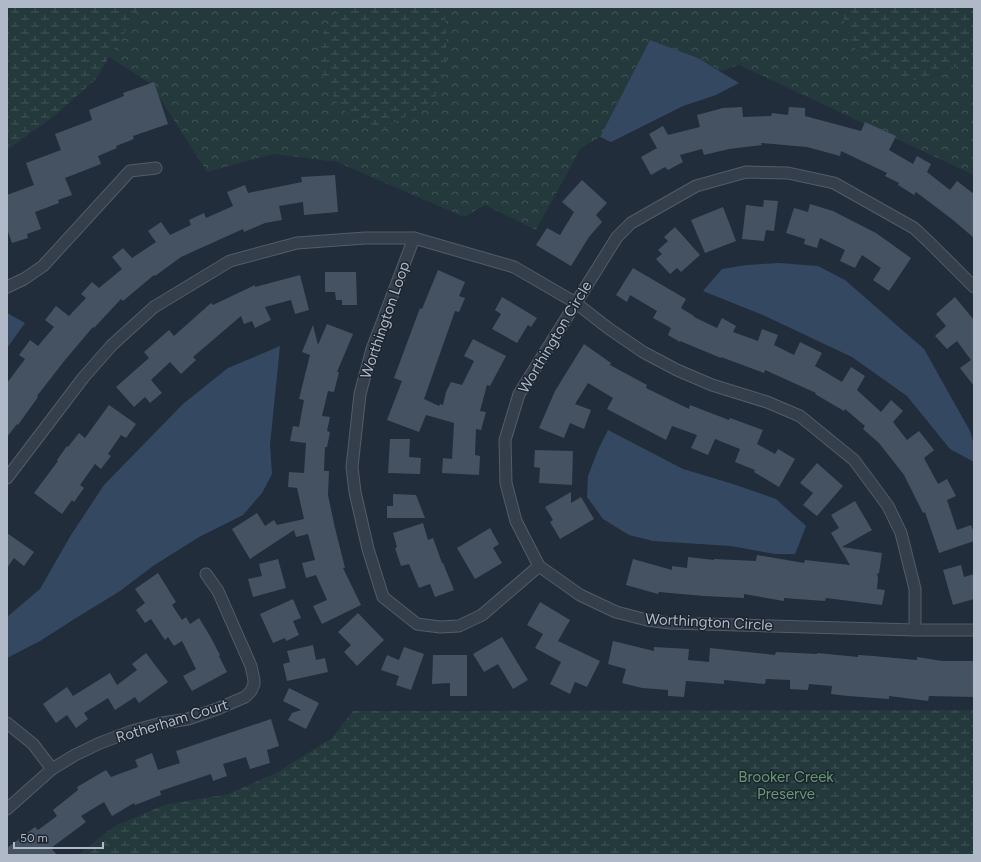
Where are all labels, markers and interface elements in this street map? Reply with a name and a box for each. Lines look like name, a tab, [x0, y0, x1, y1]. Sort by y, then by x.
street label: Worthington Loop	[357, 259, 414, 381]
street label: Worthington Circle	[514, 278, 596, 396]
street label: Worthington Circle	[645, 610, 773, 634]
street label: Rotherham Court	[114, 695, 231, 747]
park label: Brooker Creek Preserve	[738, 768, 834, 803]
scale bar	[14, 824, 103, 850]
text: 50 m	[20, 831, 48, 845]

